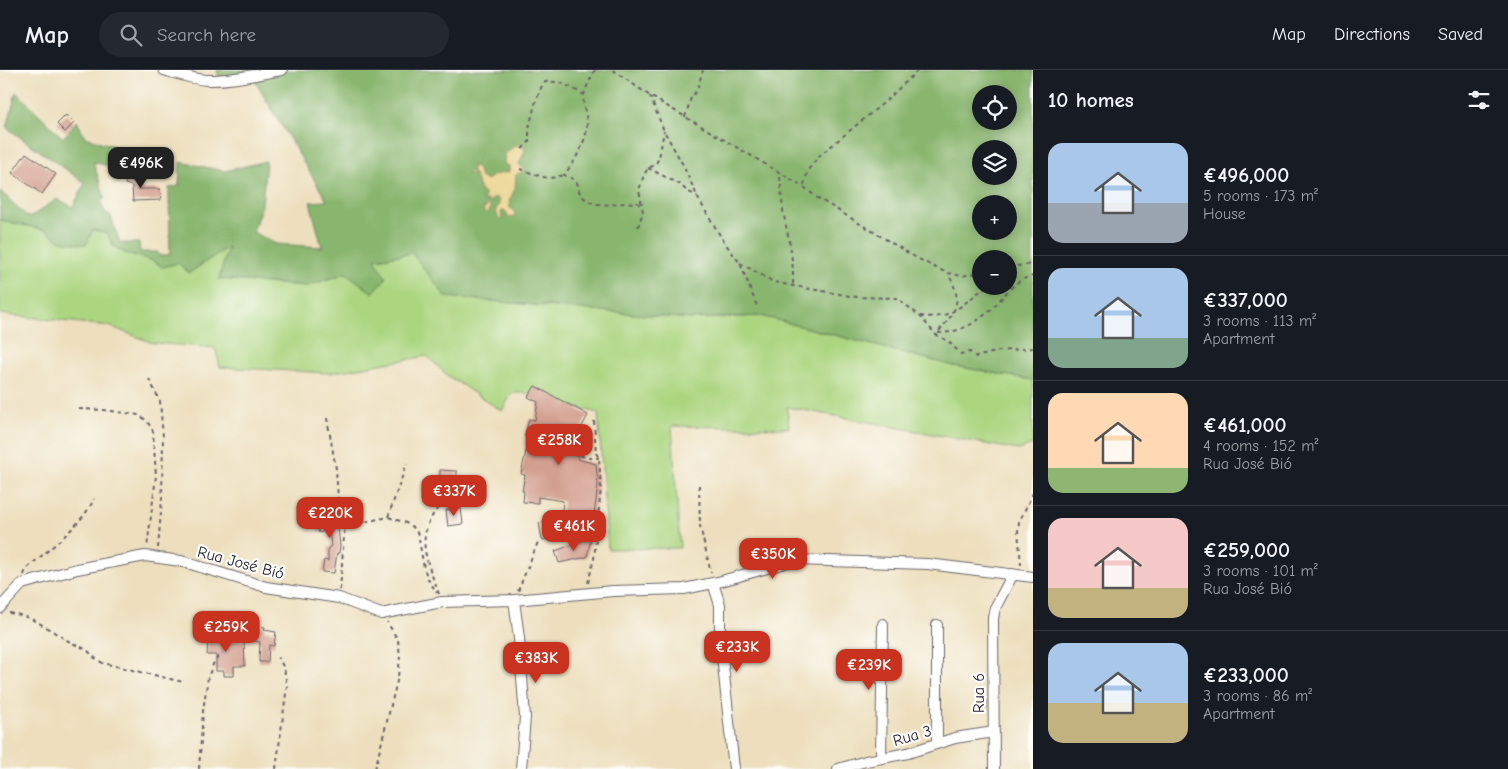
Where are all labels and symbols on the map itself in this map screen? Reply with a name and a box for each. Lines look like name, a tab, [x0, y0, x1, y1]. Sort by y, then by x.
pin: €496K	[106, 146, 176, 189]
pin: €258K	[524, 424, 594, 466]
pin: €337K	[419, 474, 489, 517]
pin: €220K	[295, 496, 365, 539]
pin: €461K	[539, 510, 609, 552]
pin: €350K	[738, 538, 808, 580]
street label: Rua José Bió	[195, 543, 286, 583]
pin: €259K	[191, 610, 261, 653]
pin: €233K	[702, 630, 772, 673]
pin: €383K	[501, 642, 571, 684]
pin: €239K	[834, 648, 904, 691]
street label: Rua 6	[970, 673, 988, 713]
street label: Rua 3	[891, 722, 934, 750]

